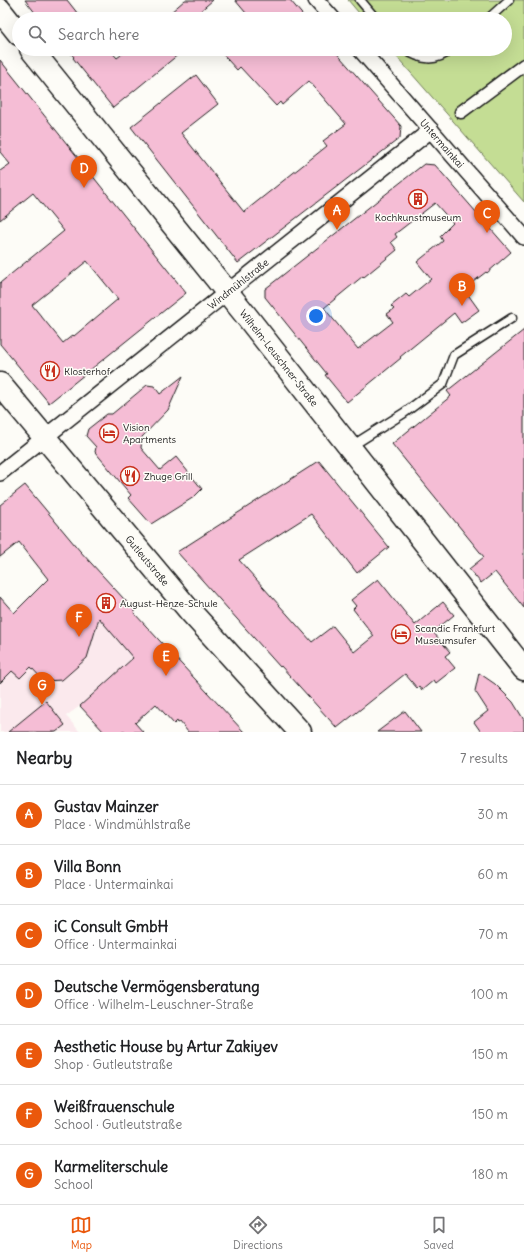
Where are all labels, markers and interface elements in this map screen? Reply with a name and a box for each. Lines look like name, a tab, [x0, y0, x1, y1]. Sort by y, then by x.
search box	[12, 12, 512, 56]
icon: search	[26, 23, 48, 45]
text: Search here	[58, 25, 139, 44]
street label: Untermainkai	[417, 116, 467, 170]
pin: D	[71, 155, 97, 188]
building icon: Kochkunstmuseum	[407, 188, 429, 210]
pin: A	[324, 197, 350, 230]
pin: C	[474, 200, 500, 233]
place label: Kochkunstmuseum	[375, 211, 461, 224]
street label: Windmühlstraße	[205, 256, 271, 312]
pin: B	[449, 273, 475, 306]
your location	[306, 306, 326, 326]
street label: Wilhelm-Leuschner-Straße	[237, 307, 321, 409]
restaurant icon: Klosterhof	[39, 360, 61, 382]
place label: Klosterhof	[64, 365, 111, 378]
place label: Vision Apartments	[123, 421, 177, 446]
hotel icon: Vision Apartments	[98, 422, 120, 444]
restaurant icon: Zhuge Grill	[119, 465, 141, 487]
place label: Zhuge Grill	[144, 470, 193, 483]
street label: Gutleutstraße	[123, 533, 172, 588]
building icon: August-Henze-Schule	[95, 592, 117, 614]
place label: August-Henze-Schule	[120, 597, 218, 610]
pin: F	[66, 604, 92, 637]
place label: Scandic Frankfurt Museumsufer	[415, 622, 496, 647]
hotel icon: Scandic Frankfurt Museumsufer	[390, 623, 412, 645]
pin: E	[153, 643, 179, 676]
pin: G	[29, 672, 55, 705]
text: Nearby	[16, 747, 72, 769]
text: 7 results	[460, 750, 508, 767]
text: Gustav Mainzer	[54, 797, 159, 816]
text: A	[25, 806, 33, 823]
text: 30 m	[478, 806, 508, 823]
text: Place · Windmühlstraße	[54, 816, 191, 833]
text: Villa Bonn	[54, 857, 121, 876]
text: B	[25, 866, 33, 883]
text: 60 m	[477, 866, 508, 883]
text: Place · Untermainkai	[54, 876, 173, 893]
text: iC Consult GmbH	[54, 917, 168, 936]
text: C	[25, 926, 33, 943]
text: 70 m	[479, 926, 508, 943]
text: Office · Untermainkai	[54, 936, 177, 953]
text: Deutsche Vermögensberatung	[54, 977, 260, 996]
text: D	[24, 986, 34, 1003]
text: 100 m	[471, 986, 508, 1003]
text: Office · Wilhelm-Leuschner-Straße	[54, 996, 253, 1013]
text: Aesthetic House by Artur Zakiyev	[54, 1037, 278, 1056]
text: E	[25, 1046, 33, 1063]
text: 150 m	[472, 1046, 508, 1063]
text: Shop · Gutleutstraße	[54, 1056, 173, 1073]
text: Weißfrauenschule	[54, 1097, 175, 1116]
text: F	[25, 1106, 33, 1123]
text: 150 m	[472, 1106, 508, 1123]
text: School · Gutleutstraße	[54, 1116, 182, 1133]
text: Karmeliterschule	[54, 1157, 168, 1176]
text: G	[24, 1166, 34, 1183]
text: 180 m	[472, 1166, 508, 1183]
text: School	[54, 1176, 93, 1193]
tab: Map	[70, 1214, 92, 1252]
tab: Directions	[233, 1214, 283, 1252]
tab: Saved	[423, 1214, 454, 1252]

